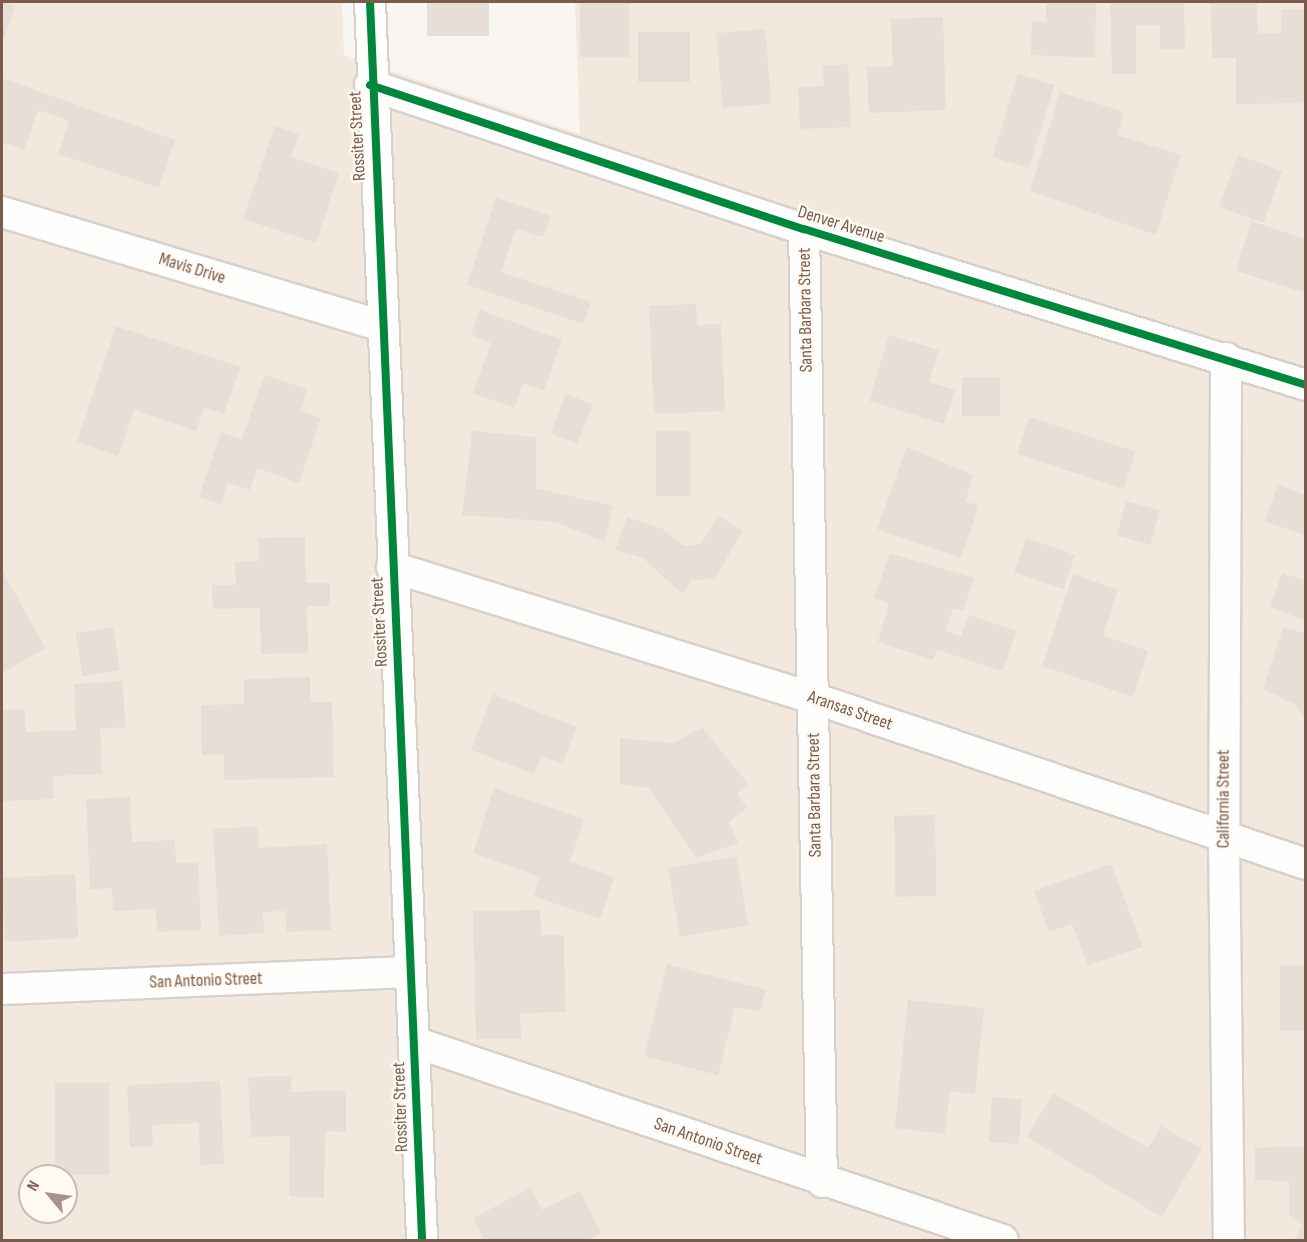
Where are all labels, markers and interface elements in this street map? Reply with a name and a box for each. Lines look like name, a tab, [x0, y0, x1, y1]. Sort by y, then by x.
street label: Rossiter Street	[345, 90, 371, 182]
street label: Denver Avenue	[795, 202, 887, 248]
street label: Santa Barbara Street	[794, 247, 818, 373]
street label: Mavis Drive	[156, 249, 228, 289]
street label: Rossiter Street	[367, 576, 393, 668]
street label: Aransas Street	[805, 686, 895, 736]
street label: Santa Barbara Street	[803, 732, 827, 858]
street label: California Street	[1213, 750, 1235, 848]
street label: San Antonio Street	[149, 968, 263, 994]
street label: Rossiter Street	[389, 1062, 413, 1152]
street label: San Antonio Street	[651, 1113, 765, 1171]
north arrow	[18, 1164, 78, 1224]
text: N	[23, 1178, 44, 1194]

